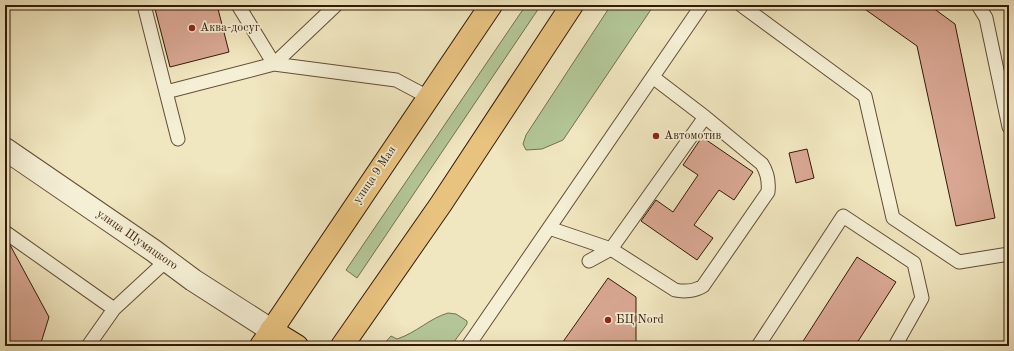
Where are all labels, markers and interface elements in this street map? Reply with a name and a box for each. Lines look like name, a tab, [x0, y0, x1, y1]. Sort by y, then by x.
place label: Аква-досуг	[200, 22, 260, 34]
marker: Аква-досуг	[187, 23, 197, 33]
place label: Автомотив	[664, 130, 722, 142]
marker: Автомотив	[651, 131, 661, 141]
street label: улица 9 Мая	[351, 144, 399, 206]
street label: улица Шумяцкого	[94, 208, 180, 272]
place label: БЦ Nord	[616, 314, 664, 326]
marker: БЦ Nord	[603, 315, 613, 325]

